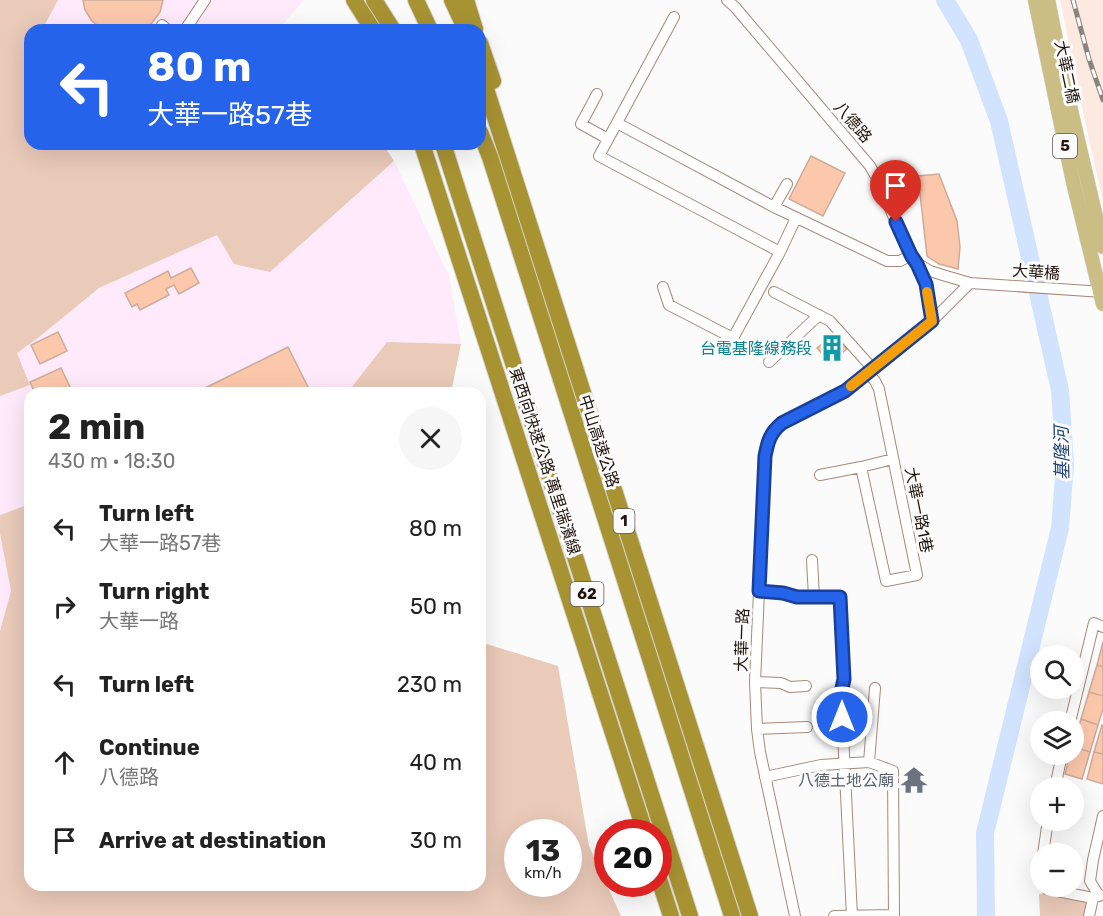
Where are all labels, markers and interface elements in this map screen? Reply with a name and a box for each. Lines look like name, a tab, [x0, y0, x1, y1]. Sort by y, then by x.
street label: 大華二橋	[1051, 39, 1083, 105]
text: 80 m	[147, 42, 251, 92]
icon: left	[48, 48, 126, 126]
street label: 八德路	[830, 98, 876, 146]
text: 大華一路57巷	[147, 99, 312, 131]
road number: 5	[1053, 134, 1077, 158]
pin	[870, 160, 921, 222]
icon: arrive	[879, 169, 912, 202]
street label: 大華橋	[1011, 261, 1061, 283]
building icon: 台電基隆線務段	[817, 333, 847, 363]
place label: 台電基隆線務段	[700, 339, 812, 358]
street label: 東西向快速公路 萬里瑞濱線	[506, 365, 584, 557]
street label: 中山高速公路	[575, 392, 623, 490]
text: 2 min	[48, 405, 146, 448]
button: close	[399, 407, 462, 470]
water label: 基隆河	[1050, 423, 1073, 480]
text: 430 m · 18:30	[48, 449, 175, 473]
street label: 大華一路1巷	[901, 466, 937, 554]
text: Turn left	[99, 500, 194, 527]
road number: 1	[614, 509, 634, 533]
icon: left	[48, 512, 81, 545]
text: 80 m	[409, 515, 462, 542]
text: 大華一路57巷	[99, 531, 221, 555]
text: Turn right	[99, 578, 209, 605]
road number: 62	[570, 582, 604, 606]
icon: right	[48, 590, 81, 623]
text: 50 m	[410, 593, 462, 620]
street label: 大華一路	[731, 608, 753, 672]
text: 大華一路	[99, 609, 179, 633]
map controls	[1030, 645, 1084, 897]
button: search	[1030, 645, 1084, 699]
icon: left	[48, 668, 81, 701]
text: Turn left	[99, 671, 194, 698]
text: 230 m	[397, 671, 462, 698]
position arrow	[810, 685, 874, 749]
button: layers	[1030, 711, 1084, 765]
text: Continue	[99, 734, 200, 761]
icon: ahead	[48, 746, 81, 779]
text: 40 m	[409, 749, 462, 776]
text: 八德路	[99, 765, 159, 789]
temple icon: 八德土地公廟	[899, 765, 929, 795]
place label: 八德土地公廟	[798, 771, 894, 790]
button: +	[1030, 777, 1084, 831]
speed limit sign: 20	[594, 819, 672, 897]
icon: arrive	[48, 824, 81, 857]
text: Arrive at destination	[99, 827, 326, 854]
text: 30 m	[410, 827, 462, 854]
text: 13	[526, 833, 560, 869]
button: −	[1030, 843, 1084, 897]
text: km/h	[524, 864, 562, 882]

